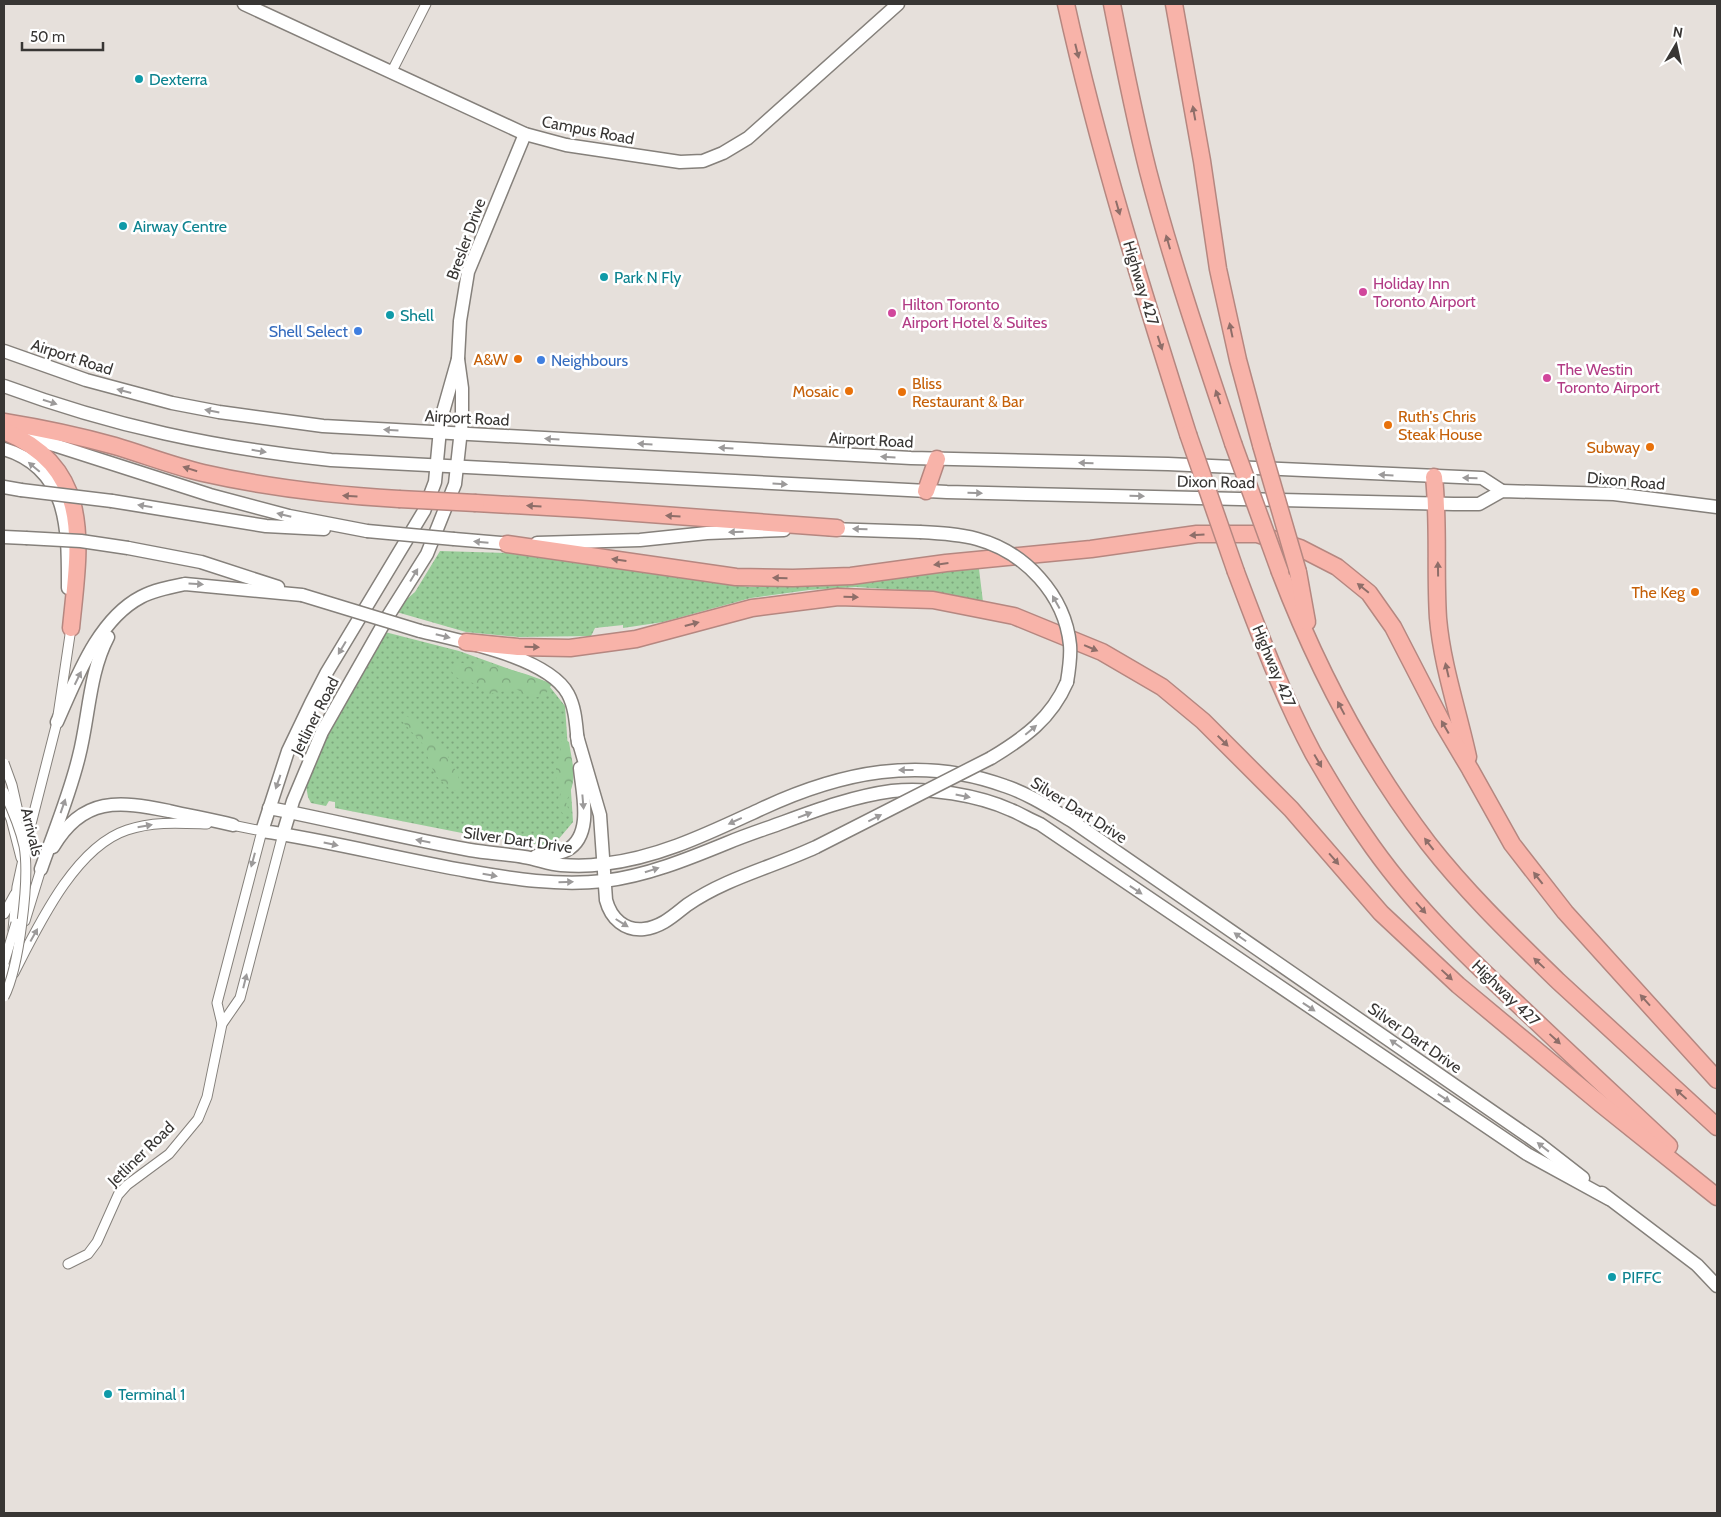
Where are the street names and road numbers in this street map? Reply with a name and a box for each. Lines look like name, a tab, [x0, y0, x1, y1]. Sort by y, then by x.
street label: Campus Road	[540, 112, 636, 148]
street label: Bresler Drive	[442, 196, 490, 282]
street label: Highway 427	[1119, 238, 1163, 328]
street label: Airport Road	[29, 335, 115, 379]
street label: Airport Road	[424, 406, 510, 430]
street label: Airport Road	[828, 428, 914, 452]
street label: Dixon Road	[1586, 468, 1666, 494]
street label: Dixon Road	[1177, 472, 1255, 492]
street label: Highway 427	[1248, 622, 1300, 710]
street label: Jetliner Road	[287, 674, 343, 759]
street label: Silver Dart Drive	[1027, 773, 1131, 847]
street label: Arrivals	[17, 806, 47, 859]
street label: Silver Dart Drive	[462, 823, 574, 857]
street label: Highway 427	[1468, 956, 1544, 1030]
street label: Silver Dart Drive	[1364, 999, 1466, 1077]
street label: Jetliner Road	[103, 1118, 178, 1191]

